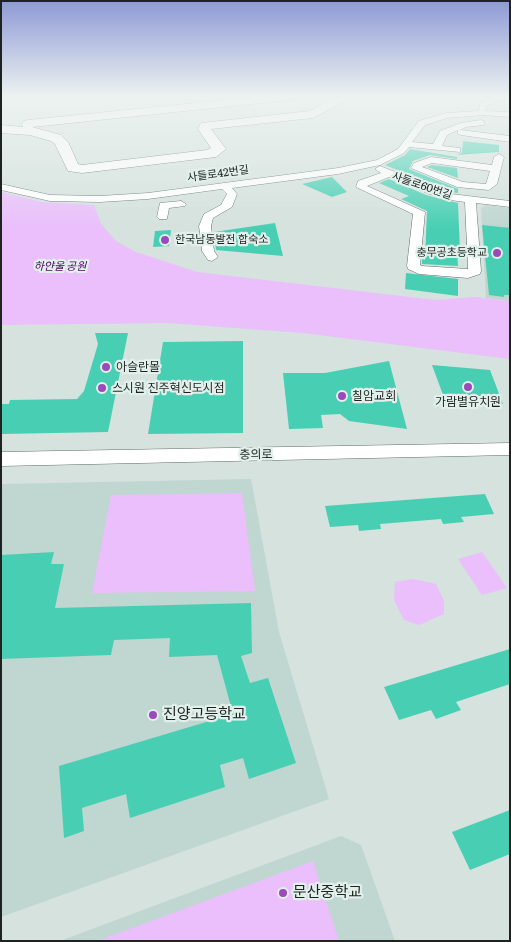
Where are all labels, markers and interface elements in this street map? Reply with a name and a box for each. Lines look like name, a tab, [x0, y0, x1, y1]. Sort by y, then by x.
street label: 사들로42번길	[186, 163, 250, 185]
street label: 사들로60번길	[390, 170, 454, 202]
place label: 한국남동발전 합숙소	[175, 233, 268, 247]
marker: 한국남동발전 합숙소	[159, 234, 171, 246]
place label: 충무공초등학교	[416, 246, 487, 260]
marker: 충무공초등학교	[491, 247, 503, 259]
park label: 하얀울 공원	[34, 260, 86, 274]
place label: 아슬란몰	[116, 360, 160, 374]
marker: 아슬란몰	[100, 361, 112, 373]
place label: 스시원 진주혁신도시점	[112, 381, 225, 395]
marker: 가람별유치원	[462, 381, 474, 393]
marker: 스시원 진주혁신도시점	[96, 382, 108, 394]
place label: 칠암교회	[352, 389, 396, 403]
marker: 칠암교회	[336, 390, 348, 402]
place label: 가람별유치원	[435, 395, 501, 409]
street label: 충의로	[239, 448, 273, 462]
place label: 진양고등학교	[163, 706, 246, 724]
marker: 진양고등학교	[147, 709, 159, 721]
place label: 문산중학교	[293, 884, 362, 902]
marker: 문산중학교	[277, 887, 289, 899]

